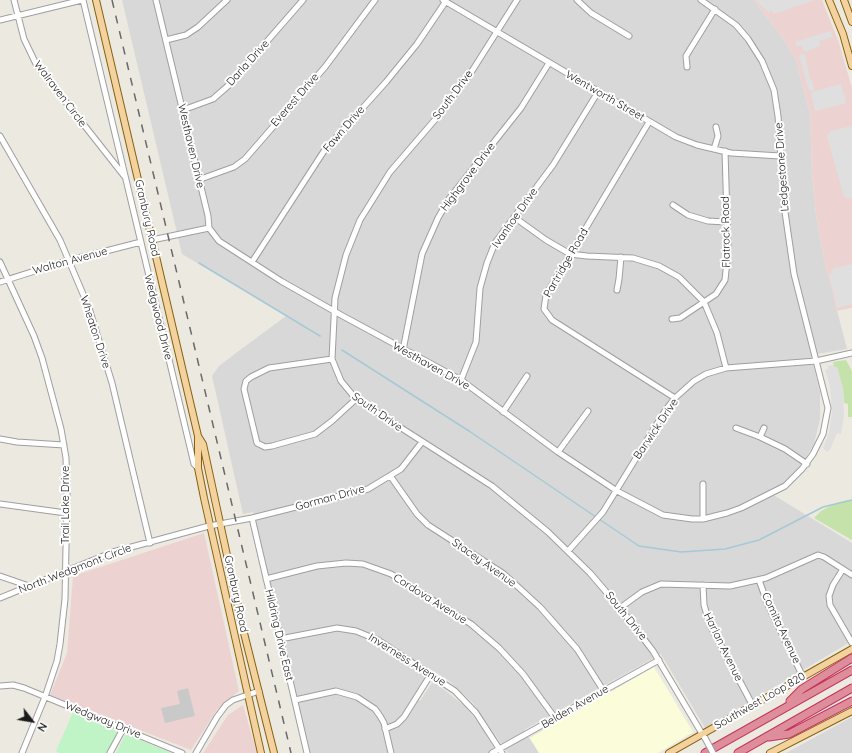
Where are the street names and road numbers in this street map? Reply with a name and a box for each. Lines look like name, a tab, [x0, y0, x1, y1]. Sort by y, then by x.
street label: Darla Drive	[224, 37, 272, 89]
street label: Walraven Circle	[31, 58, 89, 130]
street label: South Drive	[430, 68, 476, 122]
street label: Wentworth Street	[563, 68, 647, 124]
street label: Everest Drive	[268, 71, 322, 129]
street label: Westhaven Drive	[175, 103, 207, 189]
street label: Fawn Drive	[320, 103, 368, 155]
street label: Ledgestone Drive	[772, 122, 792, 212]
street label: Highgrove Drive	[438, 140, 498, 214]
street label: Granbury Road	[132, 178, 162, 258]
street label: Ivanhoe Drive	[489, 185, 541, 251]
street label: Flatrock Road	[719, 196, 733, 268]
street label: Partridge Road	[541, 226, 591, 300]
street label: Walton Avenue	[31, 245, 109, 277]
street label: Wedgwood Drive	[141, 273, 175, 361]
street label: Wheaton Drive	[77, 294, 113, 370]
street label: Westhaven Drive	[390, 339, 472, 393]
street label: South Drive	[349, 390, 405, 434]
street label: Barwick Drive	[631, 396, 681, 462]
street label: Trail Lake Drive	[59, 466, 73, 544]
street label: Gorman Drive	[294, 482, 366, 514]
street label: Stacey Avenue	[449, 536, 519, 590]
street label: North Wedgmont Circle	[17, 541, 133, 597]
street label: Granbury Road	[221, 554, 251, 634]
street label: Cordova Avenue	[391, 571, 469, 627]
street label: Hildring Drive East	[262, 588, 296, 682]
street label: South Drive	[602, 589, 650, 643]
street label: Comita Avenue	[759, 590, 803, 666]
street label: Harlan Avenue	[701, 610, 745, 684]
street label: Inverness Avenue	[366, 631, 448, 689]
street label: Southwest Loop 820	[712, 670, 808, 732]
street label: Belden Avenue	[539, 682, 611, 732]
street label: Wedgway Drive	[63, 699, 143, 741]

